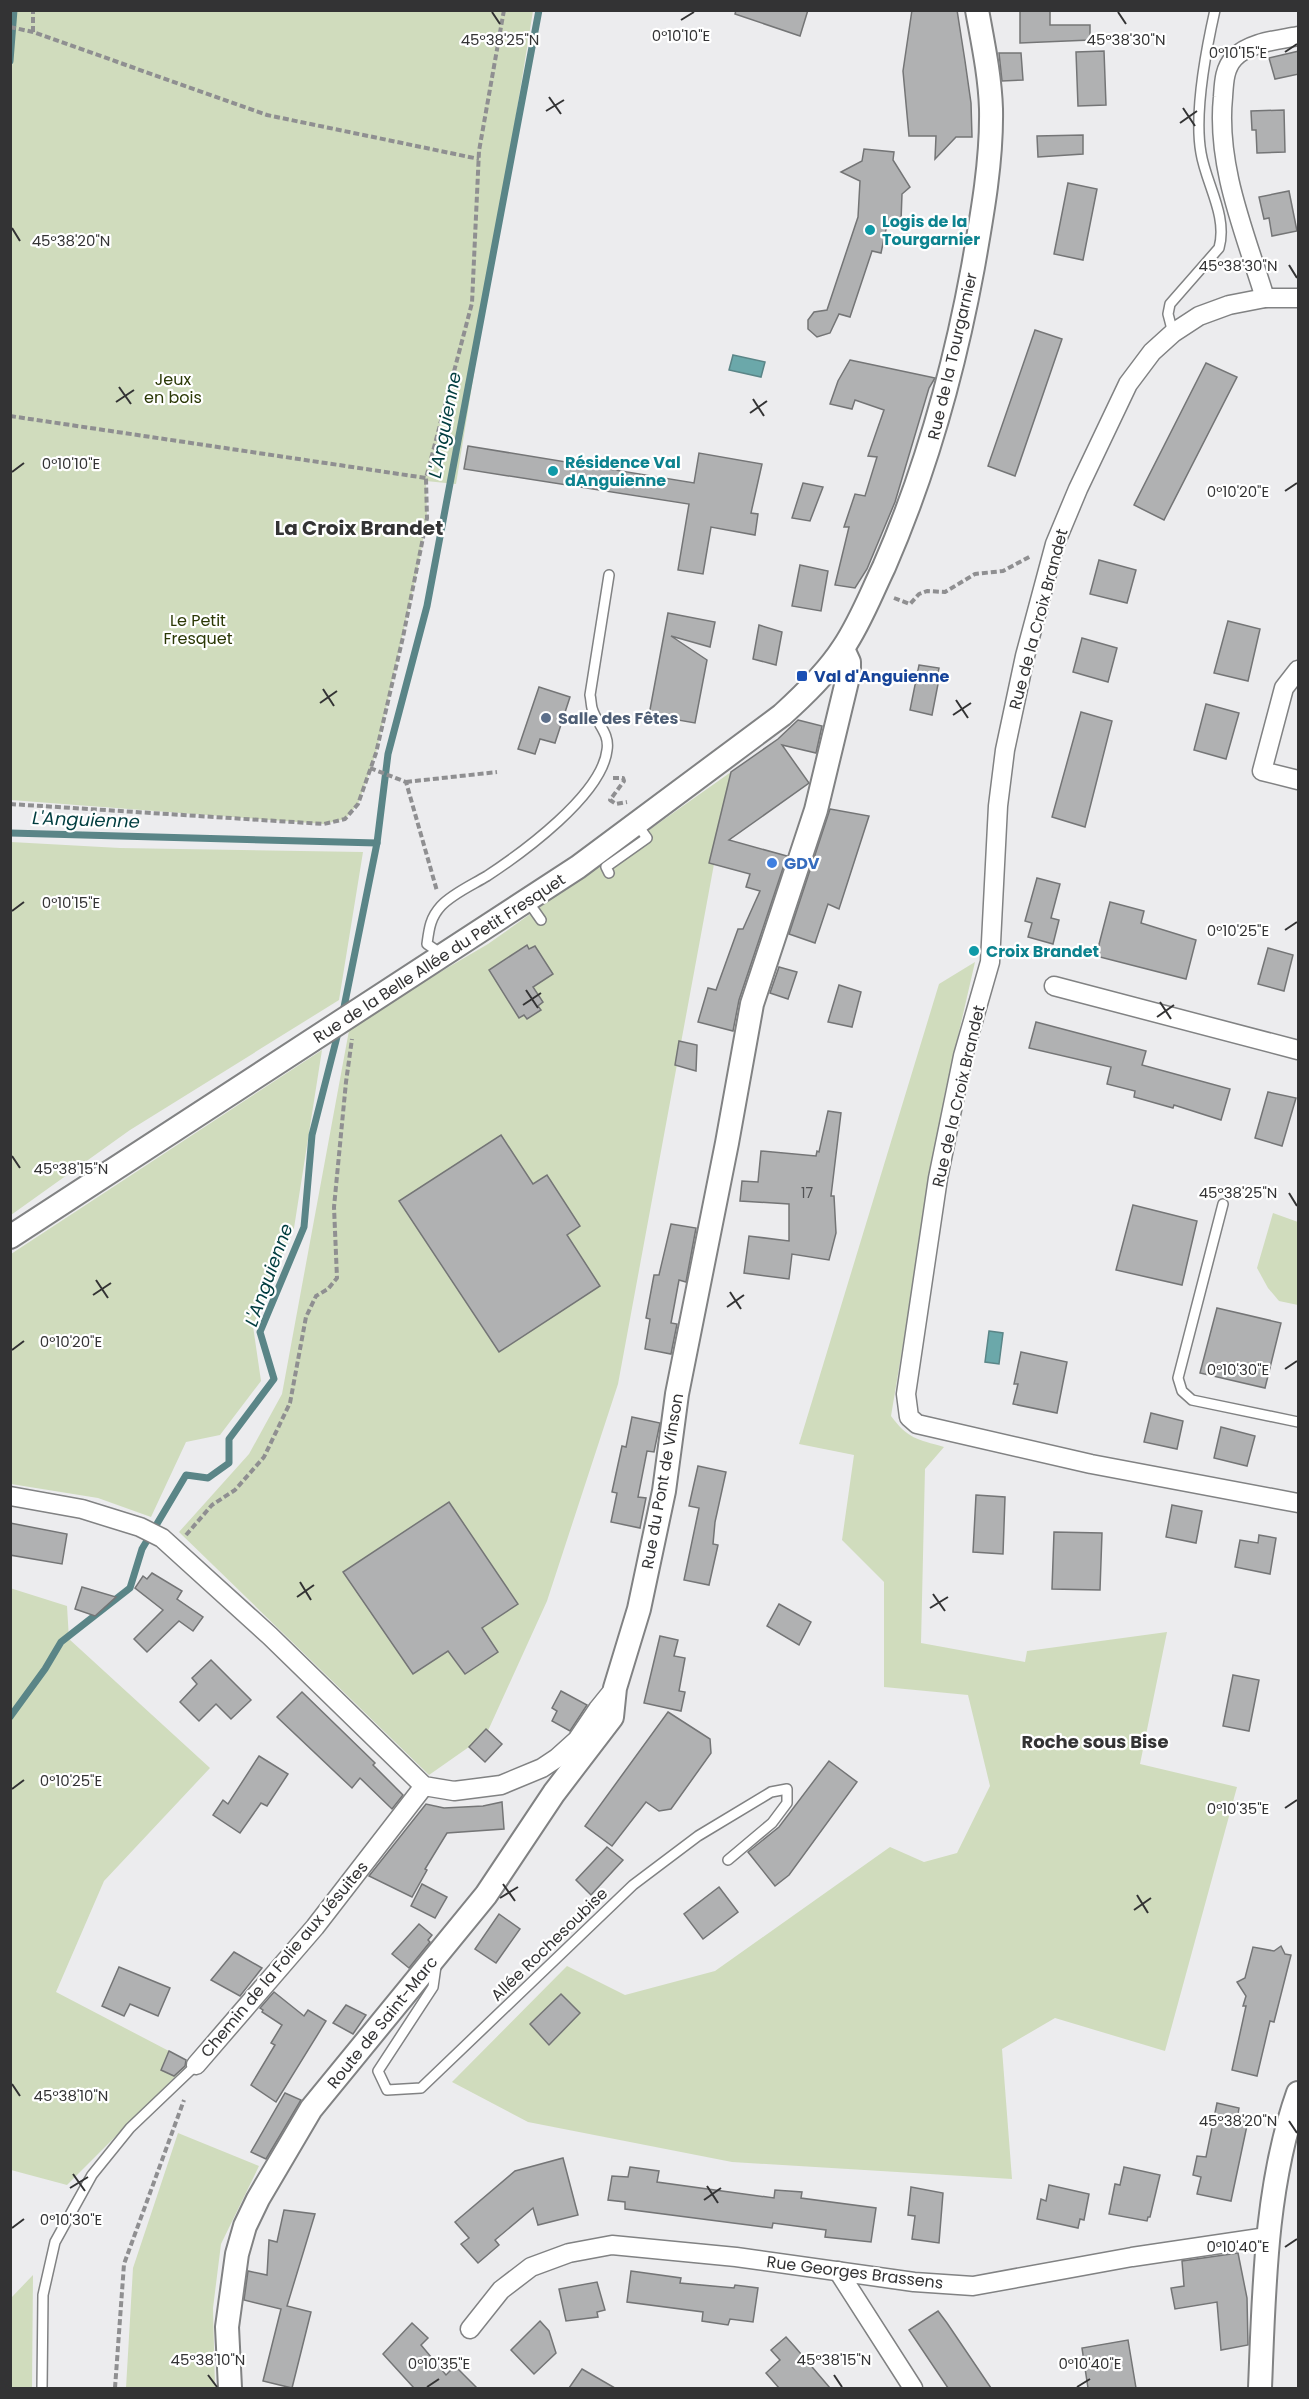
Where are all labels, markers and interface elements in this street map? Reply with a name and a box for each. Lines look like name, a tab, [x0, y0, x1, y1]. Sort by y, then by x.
text: 0°10'10"E	[652, 25, 710, 46]
text: 45°38'25"N	[461, 29, 539, 50]
text: 45°38'30"N	[1087, 29, 1165, 50]
text: 0°10'15"E	[1209, 42, 1267, 63]
place label: Logis de la Tourgarnier	[882, 210, 980, 251]
marker: Logis de la Tourgarnier	[863, 223, 877, 237]
text: 45°38'20"N	[32, 230, 110, 251]
text: 45°38'30"N	[1199, 255, 1277, 276]
street label: Rue de la Tourgarnier	[922, 270, 983, 442]
park label: Jeux en bois	[144, 368, 202, 409]
water label: L'Anguienne	[422, 370, 467, 480]
place label: Résidence Val dAnguienne	[565, 451, 681, 492]
text: 0°10'10"E	[42, 453, 100, 474]
marker: Résidence Val dAnguienne	[546, 464, 560, 478]
text: 0°10'20"E	[1207, 481, 1269, 502]
district label: La Croix Brandet	[275, 514, 443, 542]
street label: Rue de la Croix Brandet	[1003, 526, 1074, 712]
park label: Le Petit Fresquet	[163, 609, 233, 650]
place label: Val d'Anguienne	[814, 665, 949, 688]
marker: Val d'Anguienne	[795, 669, 809, 683]
place label: Salle des Fêtes	[558, 707, 678, 730]
marker: Salle des Fêtes	[539, 711, 553, 725]
water label: L'Anguienne	[32, 805, 140, 834]
place label: GDV	[784, 852, 820, 875]
marker: GDV	[765, 856, 779, 870]
street label: Rue de la Belle Allée du Petit Fresquet	[309, 868, 570, 1049]
text: 0°10'15"E	[42, 892, 100, 913]
text: 0°10'25"E	[1207, 920, 1269, 941]
place label: Croix Brandet	[986, 940, 1099, 963]
marker: Croix Brandet	[967, 944, 981, 958]
street label: Rue de la Croix Brandet	[926, 1003, 991, 1189]
text: 45°38'15"N	[34, 1158, 108, 1179]
text: 45°38'25"N	[1199, 1182, 1277, 1203]
house number: 17	[801, 1183, 813, 1203]
water label: L'Anguienne	[238, 1220, 299, 1330]
text: 0°10'20"E	[40, 1331, 102, 1352]
text: 0°10'30"E	[1207, 1359, 1269, 1380]
street label: Rue du Pont de Vinson	[636, 1391, 689, 1571]
district label: Roche sous Bise	[1022, 1729, 1168, 1754]
text: 0°10'25"E	[40, 1770, 102, 1791]
text: 0°10'35"E	[1207, 1798, 1269, 1819]
street label: Chemin de la Folie aux Jésuites	[195, 1856, 373, 2062]
street label: Allée Rochesoubise	[486, 1882, 613, 2006]
street label: Route de Saint-Marc	[322, 1951, 443, 2093]
text: 45°38'10"N	[34, 2085, 108, 2106]
text: 45°38'20"N	[1199, 2110, 1277, 2131]
text: 0°10'30"E	[40, 2209, 102, 2230]
text: 0°10'40"E	[1206, 2236, 1270, 2257]
street label: Rue Georges Brassens	[765, 2250, 945, 2295]
text: 45°38'10"N	[171, 2349, 245, 2370]
text: 45°38'15"N	[797, 2349, 871, 2370]
text: 0°10'35"E	[408, 2353, 470, 2374]
text: 0°10'40"E	[1058, 2353, 1122, 2374]

